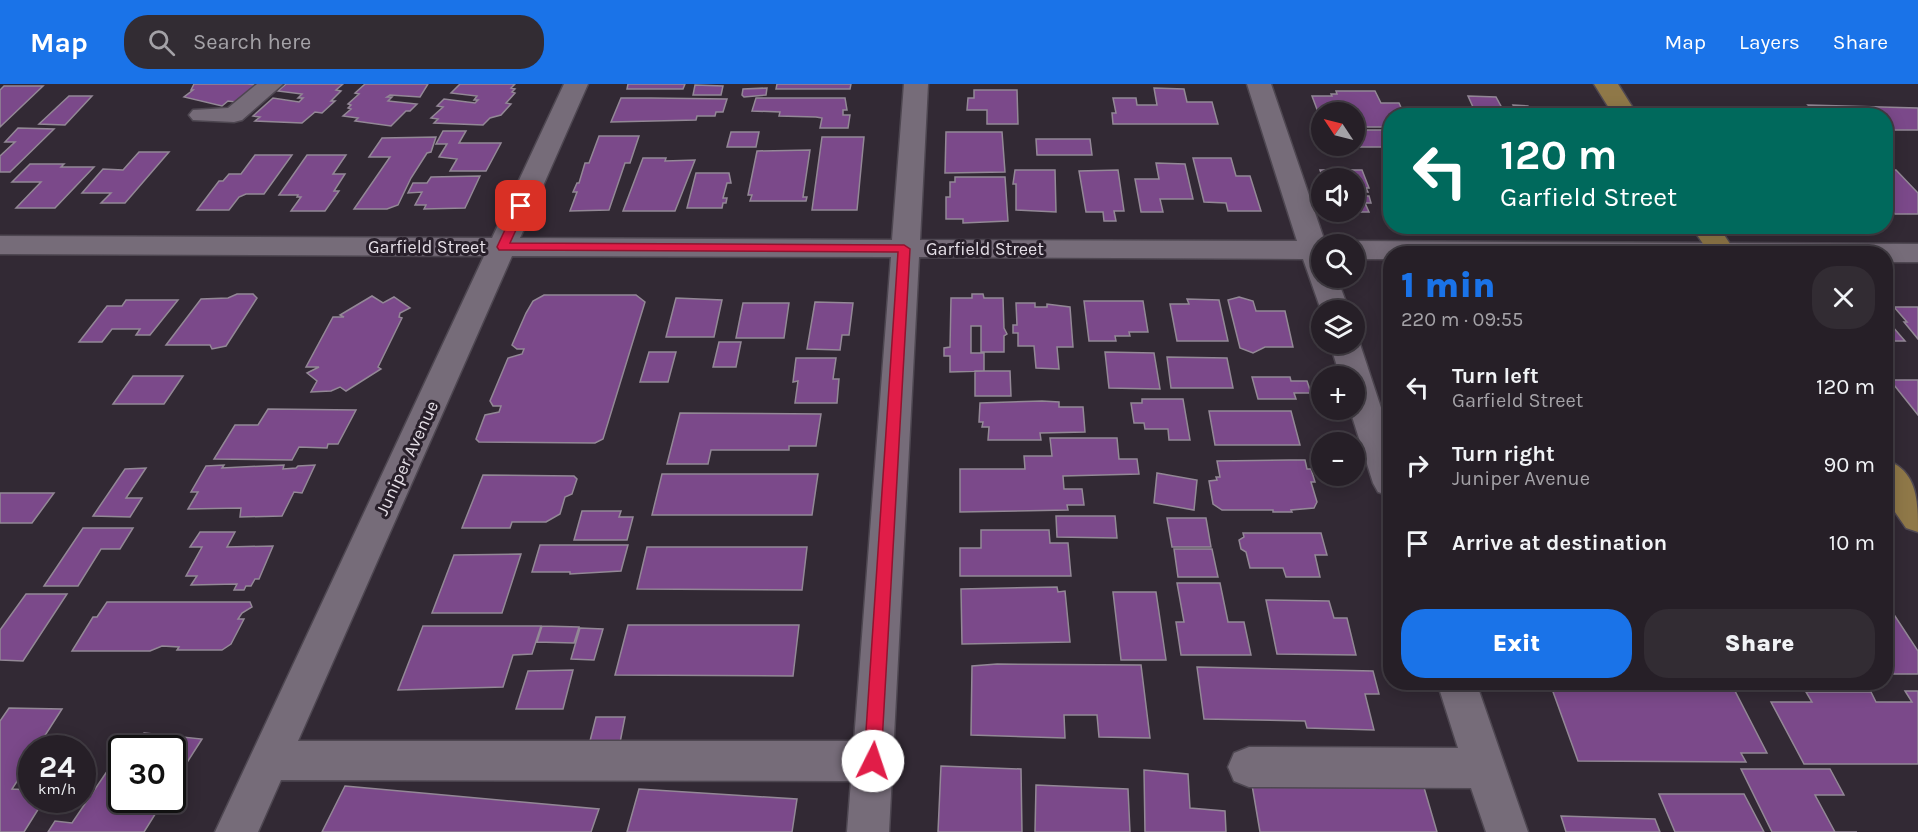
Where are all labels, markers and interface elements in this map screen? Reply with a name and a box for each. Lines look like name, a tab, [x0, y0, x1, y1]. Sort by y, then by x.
search box	[124, 15, 544, 69]
text: Map	[30, 26, 88, 59]
icon: search	[145, 26, 178, 59]
text: Search here	[193, 29, 311, 55]
text: Map	[1664, 30, 1706, 54]
text: Layers	[1739, 30, 1800, 54]
text: Share	[1833, 30, 1888, 54]
north arrow	[1311, 102, 1365, 156]
map controls	[1311, 102, 1365, 486]
text: 120 m	[1500, 130, 1617, 180]
icon: left	[1401, 132, 1479, 210]
button: sound	[1311, 168, 1365, 222]
pin	[495, 180, 546, 231]
text: Garfield Street	[1500, 181, 1677, 213]
icon: arrive	[504, 189, 537, 222]
button: search	[1311, 234, 1365, 288]
street label: Garfield Street	[368, 236, 486, 258]
street label: Garfield Street	[926, 238, 1044, 260]
text: 1 min	[1401, 264, 1495, 306]
button: close	[1812, 266, 1875, 329]
button: layers	[1311, 300, 1365, 354]
text: 220 m · 09:55	[1401, 308, 1523, 331]
text: Turn left	[1452, 363, 1539, 389]
button: +	[1311, 366, 1365, 420]
icon: left	[1401, 371, 1434, 404]
text: 120 m	[1816, 374, 1875, 400]
text: Garfield Street	[1452, 389, 1583, 412]
street label: Juniper Avenue	[371, 397, 443, 519]
button: −	[1311, 432, 1365, 486]
text: Turn right	[1452, 441, 1555, 467]
icon: right	[1401, 449, 1434, 482]
text: 90 m	[1823, 452, 1875, 478]
text: Juniper Avenue	[1452, 467, 1590, 490]
icon: arrive	[1401, 527, 1434, 560]
text: Arrive at destination	[1452, 530, 1667, 556]
text: 10 m	[1829, 530, 1875, 556]
button: Exit	[1401, 609, 1632, 678]
button: Share	[1644, 609, 1875, 678]
position arrow	[841, 729, 905, 793]
speed limit sign: 30	[108, 735, 186, 813]
text: 24	[39, 749, 75, 785]
text: km/h	[38, 780, 76, 798]

